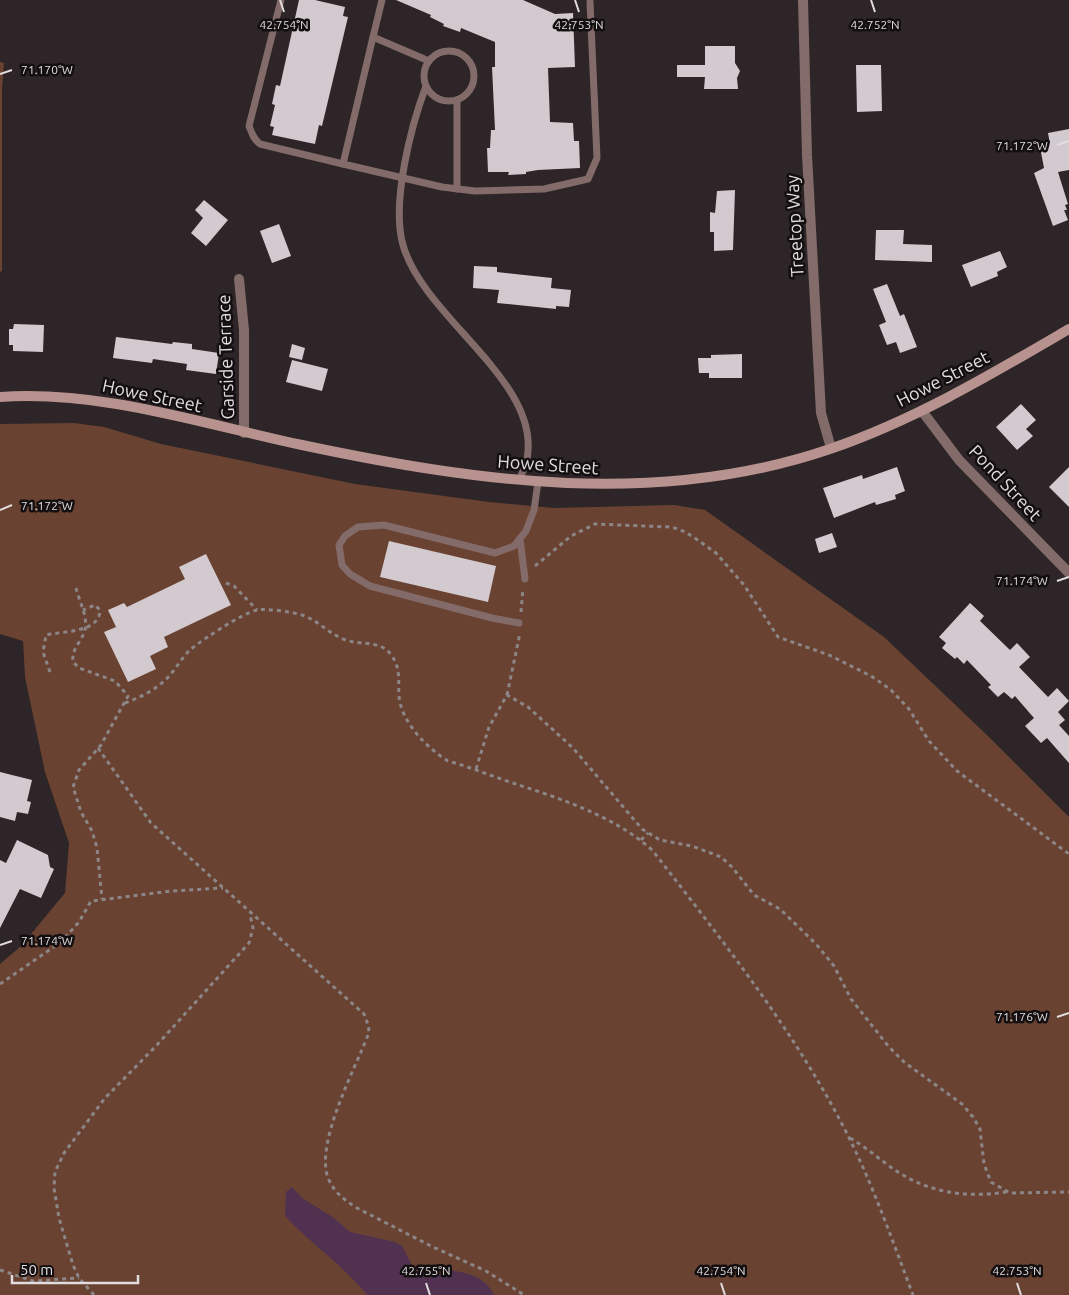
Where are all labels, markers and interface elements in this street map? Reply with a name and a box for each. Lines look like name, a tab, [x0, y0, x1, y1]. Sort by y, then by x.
text: 42.754°N	[259, 18, 309, 31]
text: 42.753°N	[554, 18, 604, 31]
text: 42.752°N	[850, 18, 900, 31]
text: 71.170°W	[21, 63, 73, 76]
text: 71.172°W	[996, 139, 1048, 152]
street label: Treetop Way	[781, 174, 807, 278]
street label: Garside Terrace	[213, 294, 237, 420]
street label: Howe Street	[893, 346, 992, 410]
street label: Howe Street	[101, 375, 204, 415]
street label: Pond Street	[966, 440, 1046, 524]
street label: Howe Street	[497, 450, 599, 478]
text: 71.172°W	[21, 499, 73, 512]
text: 71.174°W	[996, 574, 1048, 587]
text: 71.174°W	[21, 934, 73, 947]
text: 71.176°W	[996, 1010, 1048, 1023]
scale bar	[12, 1252, 139, 1284]
text: 50 m	[20, 1261, 53, 1278]
text: 42.755°N	[401, 1264, 451, 1277]
text: 42.754°N	[696, 1264, 746, 1277]
text: 42.753°N	[992, 1264, 1042, 1277]

